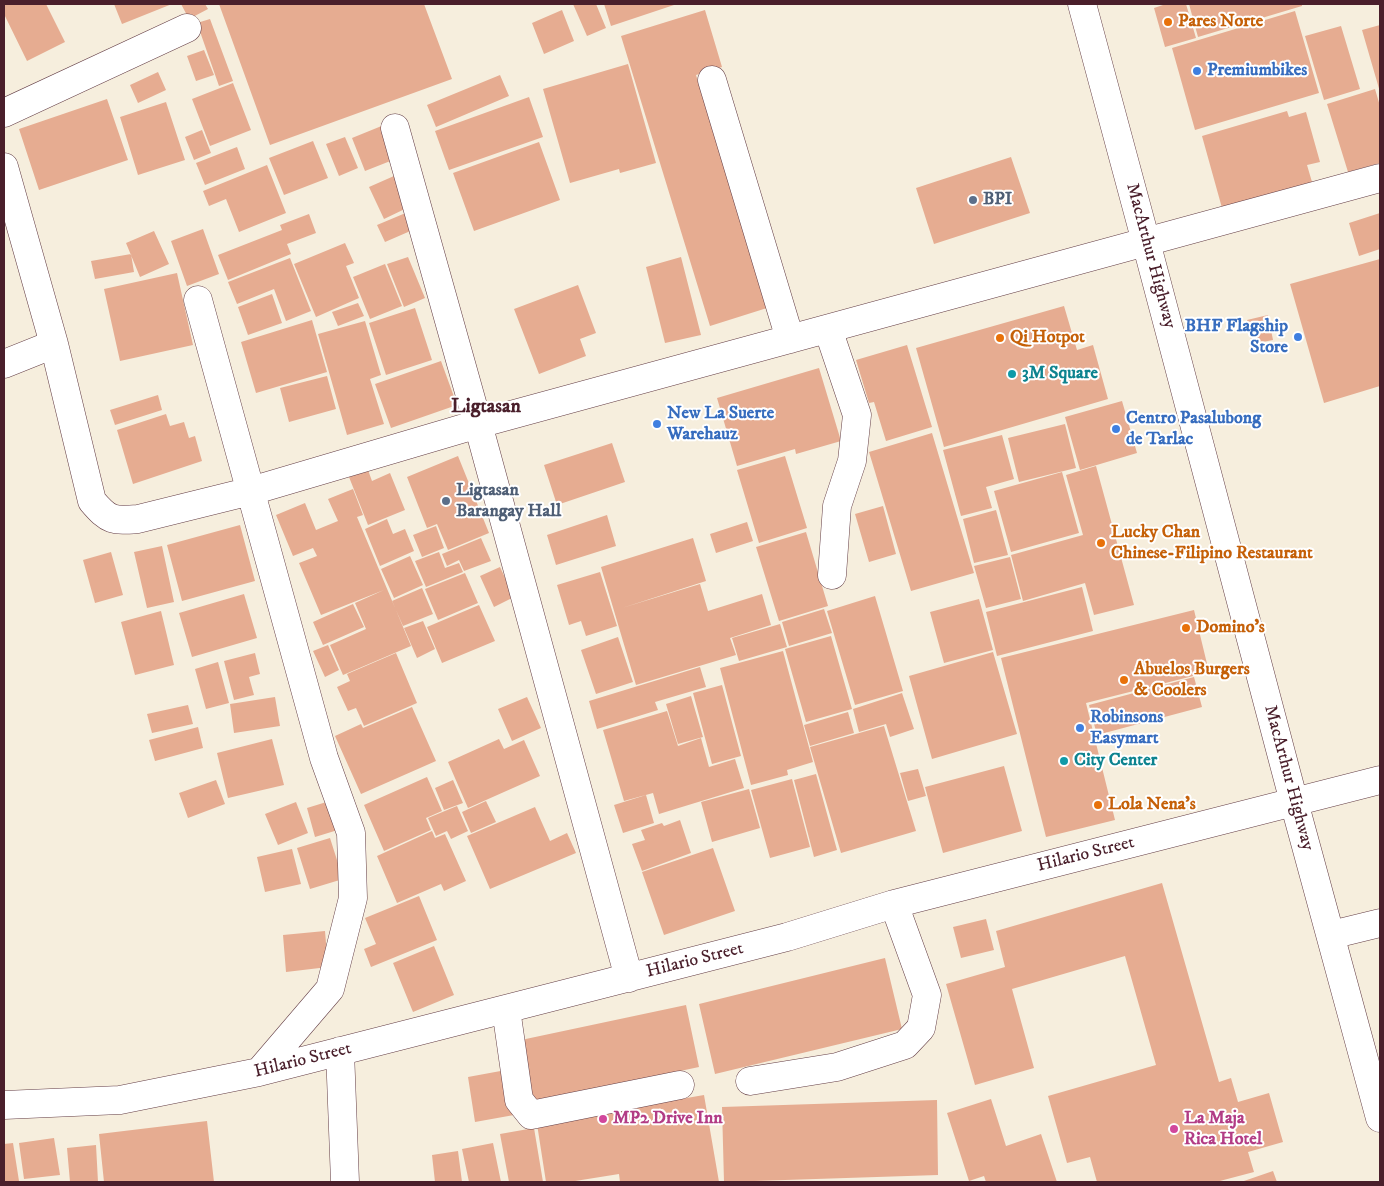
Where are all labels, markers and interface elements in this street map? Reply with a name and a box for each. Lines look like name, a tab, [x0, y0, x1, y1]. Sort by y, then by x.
place label: Pares Norte	[1178, 11, 1263, 33]
marker: Pares Norte	[1162, 16, 1174, 28]
place label: Premiumbikes	[1207, 60, 1307, 82]
marker: Premiumbikes	[1191, 65, 1203, 77]
street label: MacArthur Highway	[1120, 181, 1180, 331]
place label: BPI	[983, 189, 1012, 211]
marker: BPI	[967, 194, 979, 206]
place label: BHF Flagship Store	[1185, 316, 1288, 358]
place label: Qi Hotpot	[1010, 327, 1085, 349]
marker: BHF Flagship Store	[1292, 331, 1304, 343]
marker: Qi Hotpot	[994, 332, 1006, 344]
place label: 3M Square	[1022, 363, 1098, 385]
marker: 3M Square	[1006, 368, 1018, 380]
district label: Ligtasan	[451, 396, 521, 420]
place label: New La Suerte Warehauz	[667, 403, 774, 446]
place label: Centro Pasalubong de Tarlac	[1126, 408, 1261, 450]
marker: New La Suerte Warehauz	[651, 418, 663, 430]
marker: Centro Pasalubong de Tarlac	[1110, 423, 1122, 435]
place label: Ligtasan Barangay Hall	[456, 480, 561, 522]
marker: Ligtasan Barangay Hall	[440, 495, 452, 507]
place label: Lucky Chan Chinese-Filipino Restaurant	[1111, 522, 1313, 564]
marker: Lucky Chan Chinese-Filipino Restaurant	[1095, 537, 1107, 549]
place label: Domino's	[1196, 617, 1265, 639]
marker: Domino's	[1180, 622, 1192, 634]
place label: Abuelos Burgers & Coolers	[1134, 659, 1250, 702]
marker: Abuelos Burgers & Coolers	[1118, 674, 1130, 686]
street label: MacArthur Highway	[1258, 703, 1318, 853]
place label: Robinsons Easymart	[1090, 707, 1163, 750]
marker: Robinsons Easymart	[1074, 722, 1086, 734]
place label: City Center	[1074, 750, 1157, 772]
marker: City Center	[1058, 755, 1070, 767]
place label: Lola Nena's	[1108, 794, 1196, 816]
marker: Lola Nena's	[1092, 799, 1104, 811]
street label: Hilario Street	[1035, 833, 1137, 877]
street label: Hilario Street	[644, 939, 746, 983]
street label: Hilario Street	[252, 1039, 354, 1083]
place label: MP2 Drive Inn	[613, 1108, 723, 1130]
place label: La Maja Rica Hotel	[1184, 1108, 1262, 1150]
marker: MP2 Drive Inn	[597, 1113, 609, 1125]
marker: La Maja Rica Hotel	[1168, 1123, 1180, 1135]

